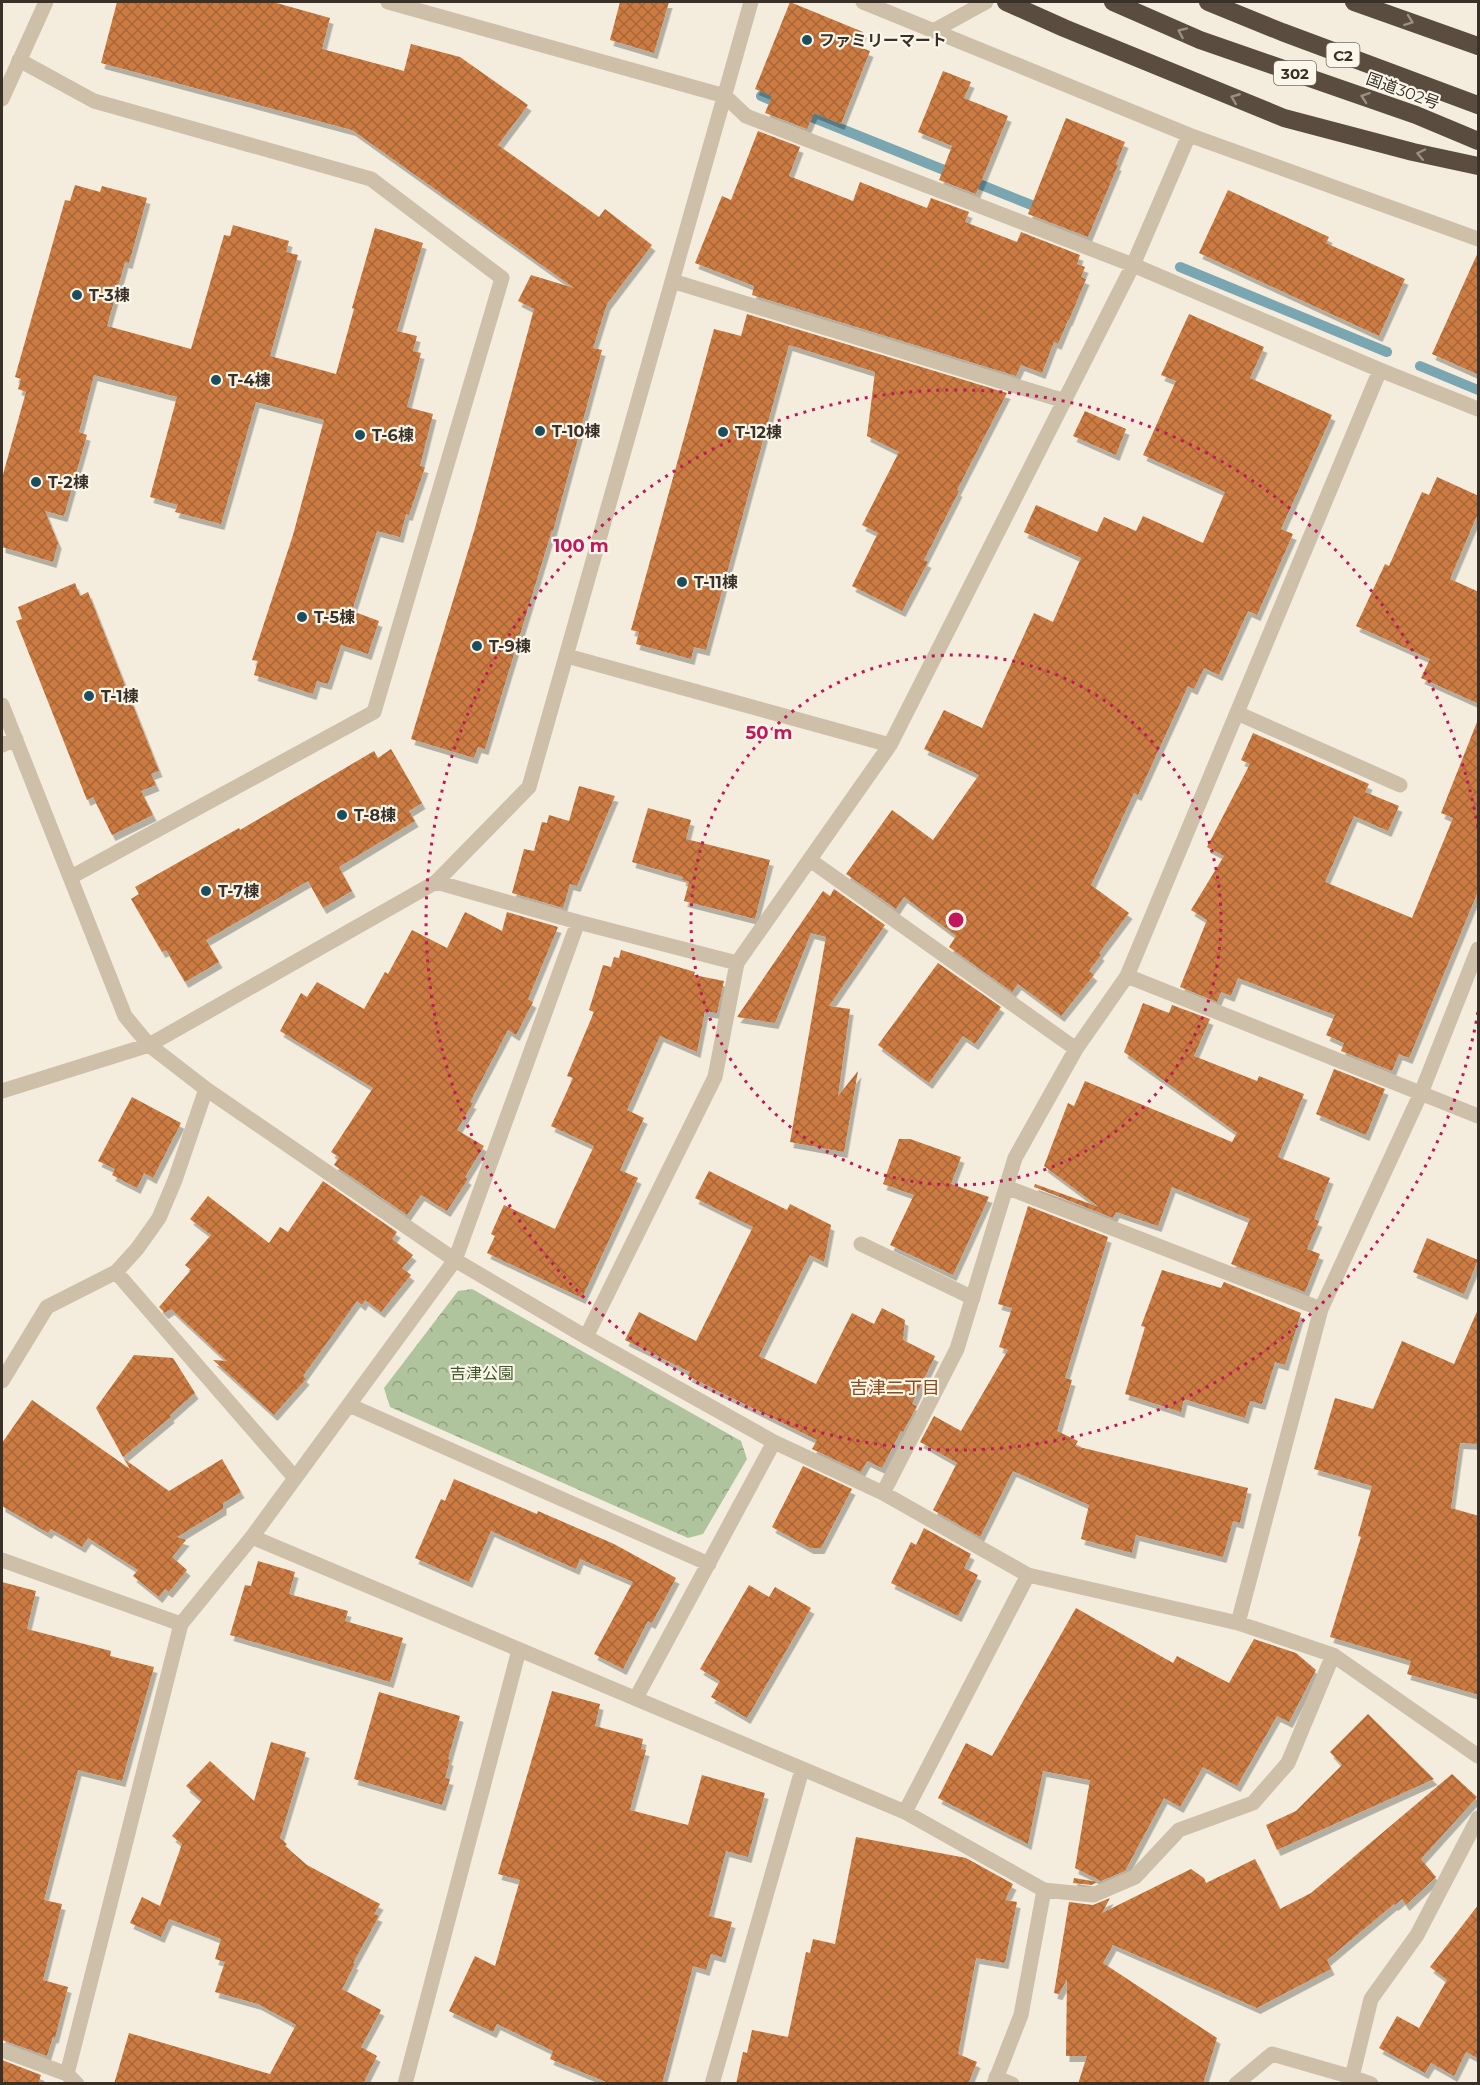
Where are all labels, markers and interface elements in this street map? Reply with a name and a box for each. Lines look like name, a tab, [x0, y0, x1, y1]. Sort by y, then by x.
one-way arrow	[1404, 14, 1414, 27]
one-way arrow	[1177, 27, 1188, 39]
place label: ファミリーマート	[819, 31, 947, 50]
marker: ファミリーマート	[800, 33, 814, 47]
road number: C2	[1326, 43, 1360, 67]
road number: 302	[1274, 61, 1316, 85]
street label: 国道302号	[1364, 69, 1442, 113]
one-way arrow	[1360, 92, 1371, 105]
one-way arrow	[1230, 93, 1241, 105]
one-way arrow	[1416, 148, 1426, 161]
place label: T-3棟	[89, 286, 130, 305]
marker: T-3棟	[70, 288, 84, 302]
place label: T-4棟	[228, 371, 271, 390]
marker: T-4棟	[209, 373, 223, 387]
place label: T-10棟	[552, 422, 600, 441]
place label: T-12棟	[735, 423, 782, 442]
marker: T-10棟	[533, 424, 547, 438]
marker: T-12棟	[716, 425, 730, 439]
place label: T-6棟	[372, 426, 414, 445]
marker: T-6棟	[353, 428, 367, 442]
place label: T-2棟	[48, 473, 89, 492]
marker: T-2棟	[29, 475, 43, 489]
text: 100 m	[553, 535, 609, 557]
place label: T-11棟	[694, 573, 738, 592]
marker: T-11棟	[675, 575, 689, 589]
place label: T-5棟	[314, 608, 355, 627]
marker: T-5棟	[295, 610, 309, 624]
place label: T-9棟	[489, 637, 531, 656]
marker: T-9棟	[470, 639, 484, 653]
place label: T-1棟	[101, 687, 138, 706]
marker: T-1棟	[82, 689, 96, 703]
text: 50 m	[746, 722, 792, 744]
place label: T-8棟	[354, 806, 396, 825]
marker: T-8棟	[335, 808, 349, 822]
place label: T-7棟	[218, 882, 259, 901]
marker: T-7棟	[199, 884, 213, 898]
centre of rings	[946, 910, 966, 930]
park label: 吉津公園	[450, 1364, 514, 1383]
district label: 吉津二丁目	[850, 1377, 940, 1399]

